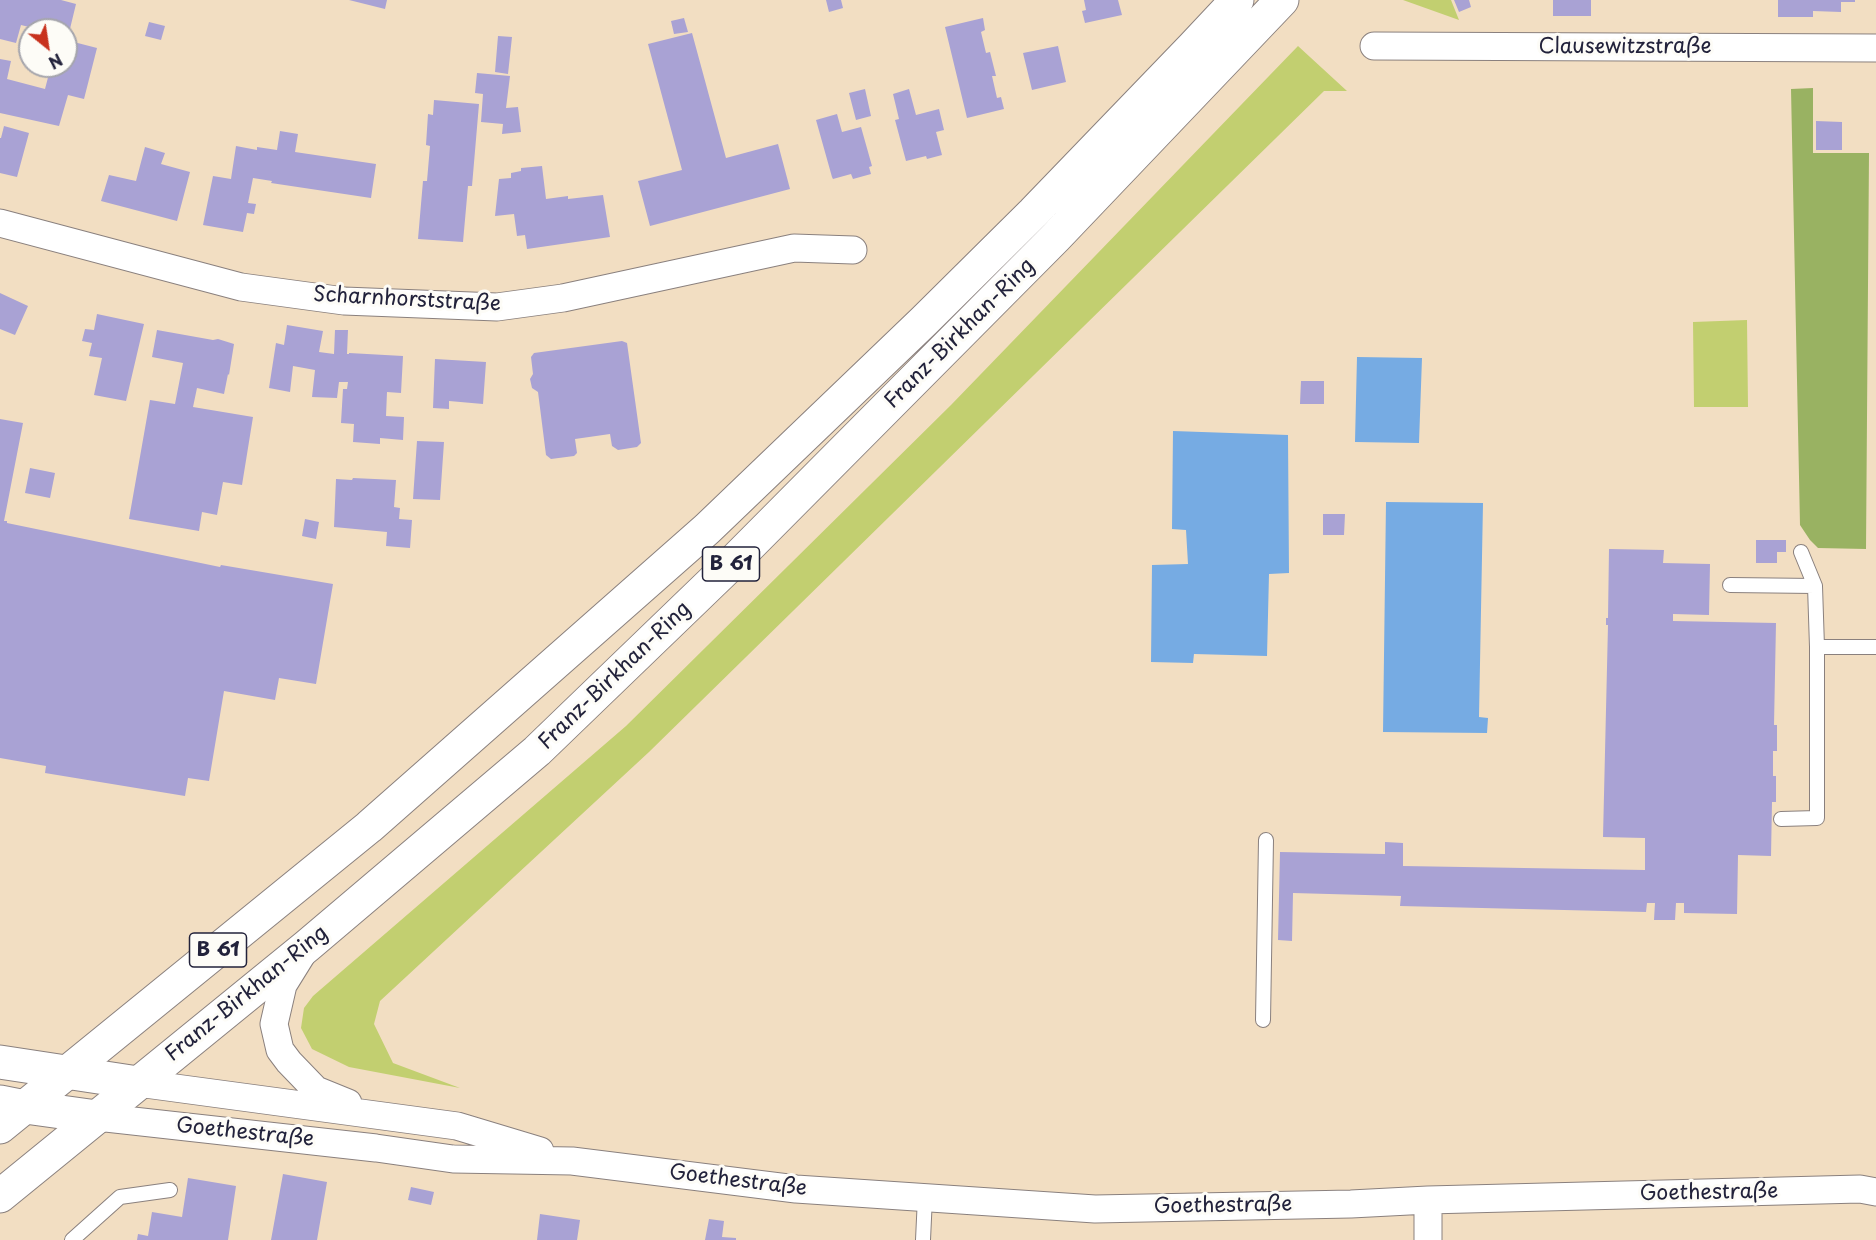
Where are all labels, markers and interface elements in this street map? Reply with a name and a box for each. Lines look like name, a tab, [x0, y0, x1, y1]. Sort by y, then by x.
north arrow	[18, 18, 78, 78]
street label: Clausewitzstraße	[1538, 34, 1712, 60]
text: N	[45, 48, 67, 75]
street label: Franz-Birkhan-Ring	[880, 254, 1040, 414]
street label: Scharnhorststraße	[312, 282, 502, 318]
road number: B 61	[702, 547, 760, 581]
street label: Franz-Birkhan-Ring	[534, 597, 696, 755]
street label: Franz-Birkhan-Ring	[161, 921, 333, 1067]
road number: B 61	[190, 933, 246, 967]
street label: Goethestraße	[175, 1113, 315, 1153]
street label: Goethestraße	[668, 1160, 808, 1202]
street label: Goethestraße	[1639, 1179, 1779, 1207]
street label: Goethestraße	[1153, 1192, 1293, 1220]

